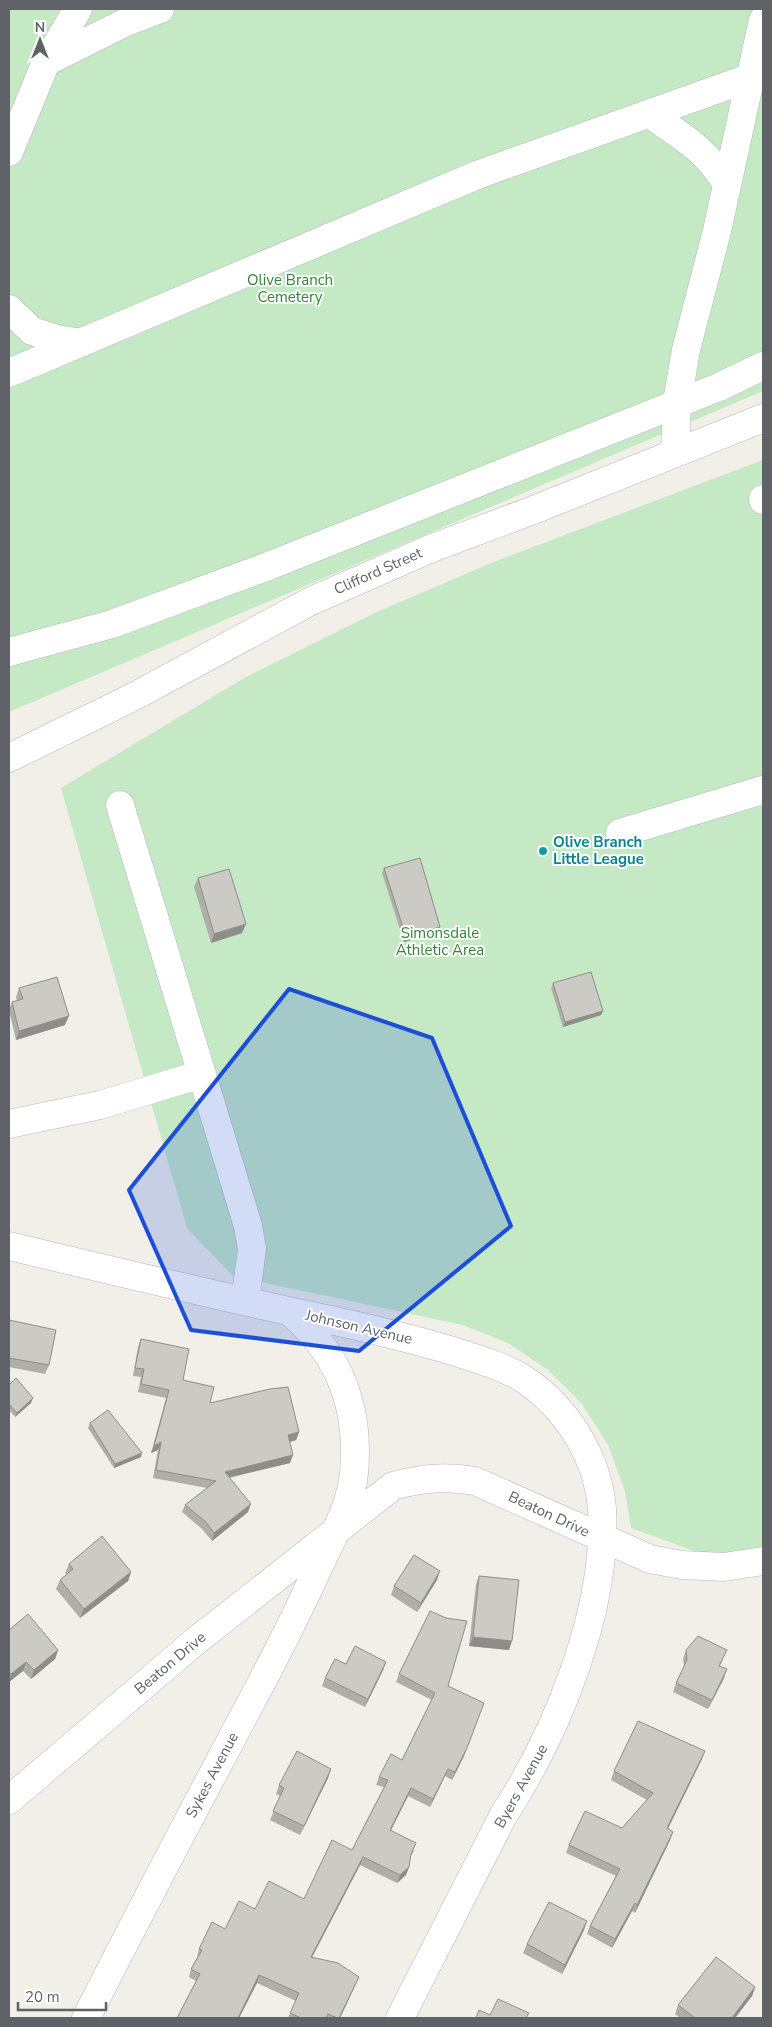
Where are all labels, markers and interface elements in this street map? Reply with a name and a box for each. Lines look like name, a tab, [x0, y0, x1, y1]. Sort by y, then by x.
north arrow	[15, 15, 65, 65]
text: N	[35, 18, 45, 37]
park label: Olive Branch Cemetery	[247, 270, 333, 307]
street label: Clifford Street	[331, 542, 426, 599]
place label: Olive Branch Little League	[553, 832, 644, 869]
marker: Olive Branch Little League	[537, 845, 549, 857]
park label: Simonsdale Athletic Area	[396, 923, 484, 960]
street label: Johnson Avenue	[303, 1305, 414, 1349]
street label: Beaton Drive	[505, 1486, 593, 1542]
street label: Beaton Drive	[130, 1627, 210, 1699]
street label: Sykes Avenue	[181, 1729, 243, 1821]
street label: Byers Avenue	[490, 1740, 552, 1832]
scale bar	[18, 1980, 105, 2012]
text: 20 m	[25, 1987, 60, 2007]

